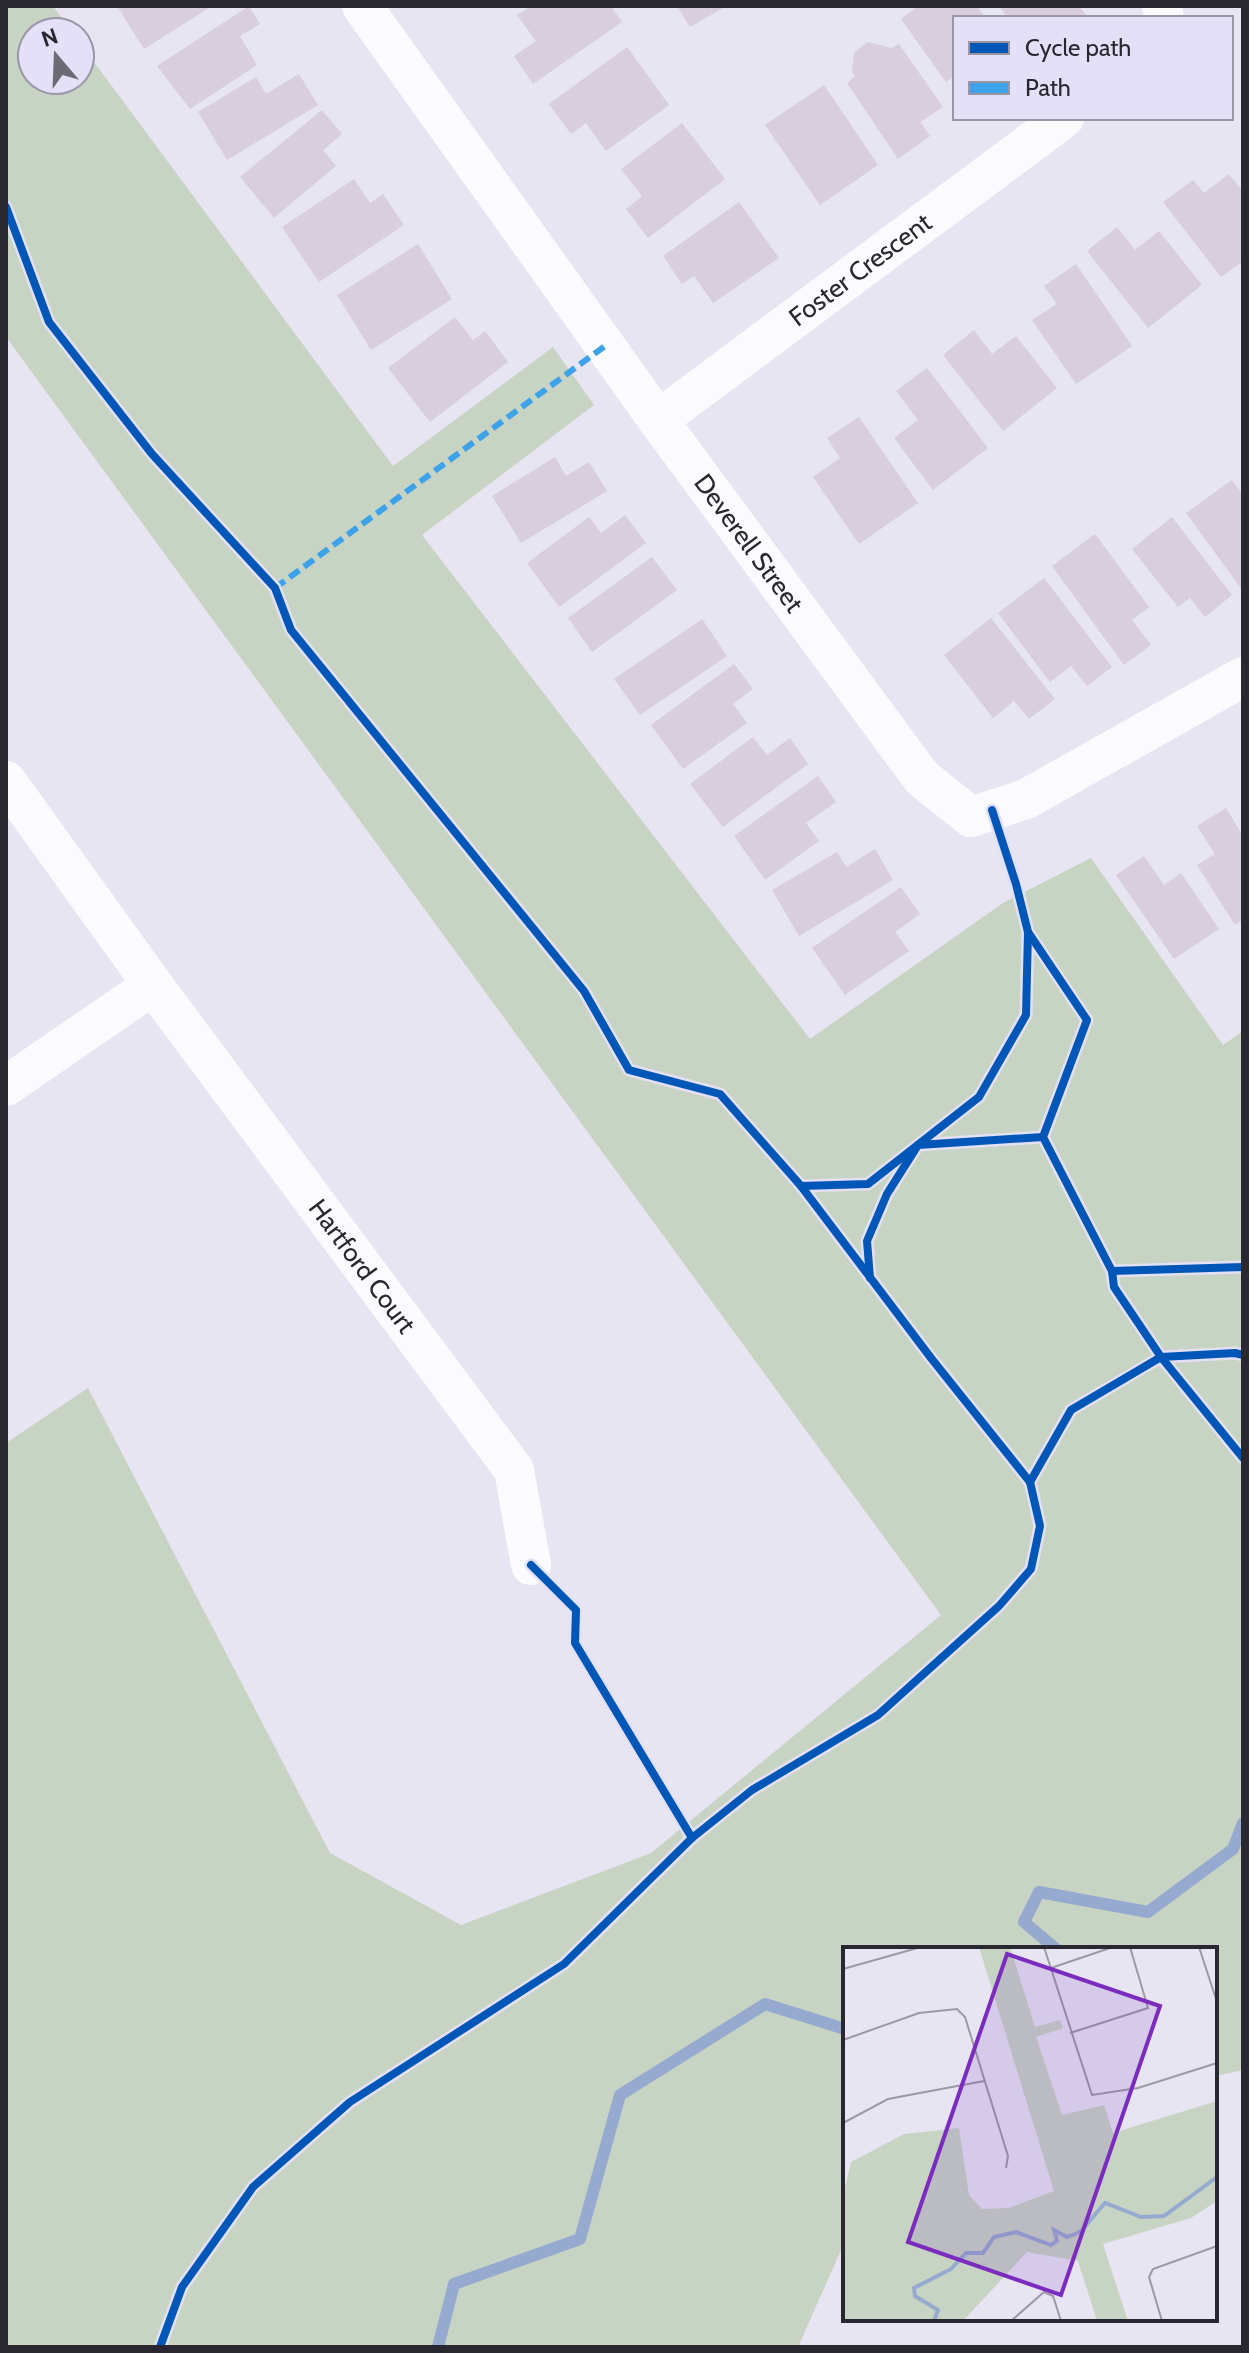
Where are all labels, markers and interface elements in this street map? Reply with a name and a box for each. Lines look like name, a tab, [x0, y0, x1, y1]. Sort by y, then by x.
north arrow	[16, 16, 96, 96]
legend	[953, 16, 1233, 120]
text: N	[38, 22, 61, 53]
text: Cycle path	[1025, 33, 1131, 62]
text: Path	[1025, 73, 1071, 102]
street label: Foster Crescent	[783, 206, 938, 333]
street label: Deverell Street	[687, 468, 811, 619]
street label: Hartford Court	[302, 1193, 423, 1340]
inset map	[843, 1947, 1217, 2321]

